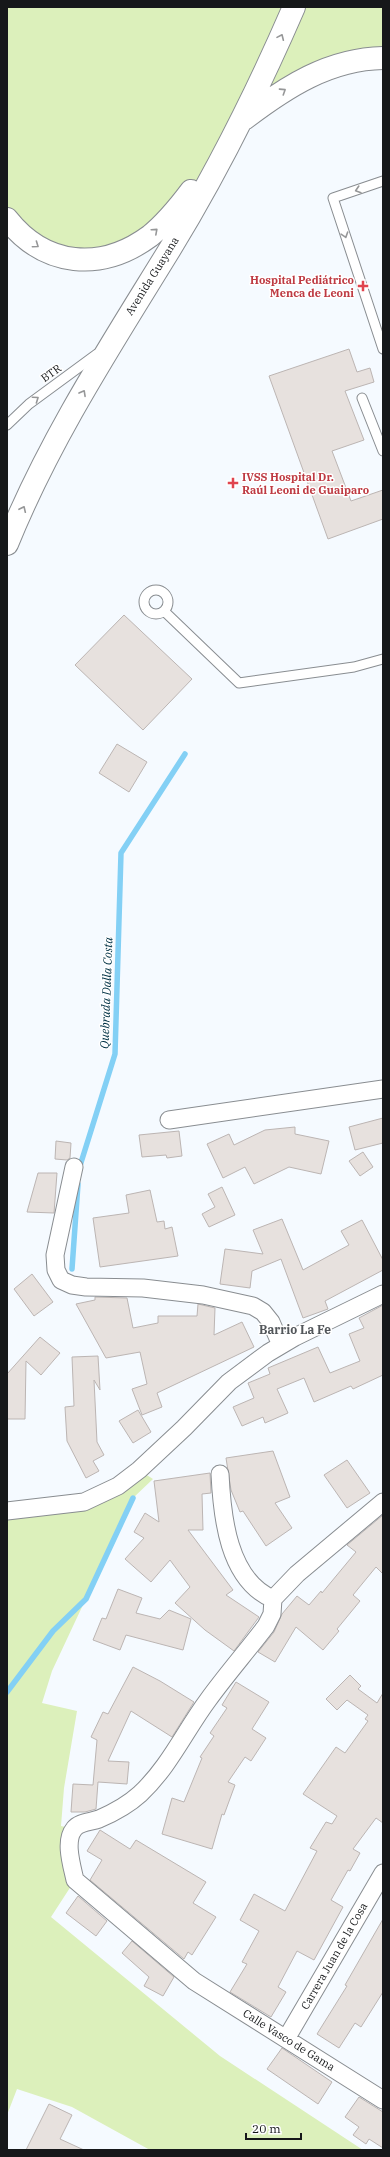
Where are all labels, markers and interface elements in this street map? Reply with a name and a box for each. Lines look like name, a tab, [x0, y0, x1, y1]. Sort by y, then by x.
one-way arrow	[276, 33, 284, 41]
one-way arrow	[279, 88, 286, 96]
one-way arrow	[354, 185, 361, 193]
one-way arrow	[150, 228, 158, 235]
one-way arrow	[340, 231, 349, 238]
street label: Avenida Guayana	[122, 234, 182, 318]
one-way arrow	[31, 240, 38, 247]
place label: Hospital Pediátrico Menca de Leoni	[250, 273, 354, 300]
marker: Hospital Pediátrico Menca de Leoni	[357, 280, 369, 292]
street label: BTR	[38, 361, 64, 385]
one-way arrow	[78, 390, 85, 397]
one-way arrow	[32, 396, 39, 404]
place label: IVSS Hospital Dr. Raúl Leoni de Guaiparo	[242, 470, 369, 497]
marker: IVSS Hospital Dr. Raúl Leoni de Guaiparo	[227, 477, 239, 489]
one-way arrow	[18, 505, 26, 513]
water label: Quebrada Dalla Costa	[97, 936, 115, 1049]
district label: Barrio La Fe	[259, 1322, 331, 1337]
street label: Carrera Juan de la Cosa	[298, 1900, 370, 2012]
street label: Calle Vasco de Gama	[240, 2006, 338, 2074]
scale bar	[246, 2115, 301, 2141]
text: 20 m	[252, 2121, 281, 2136]

